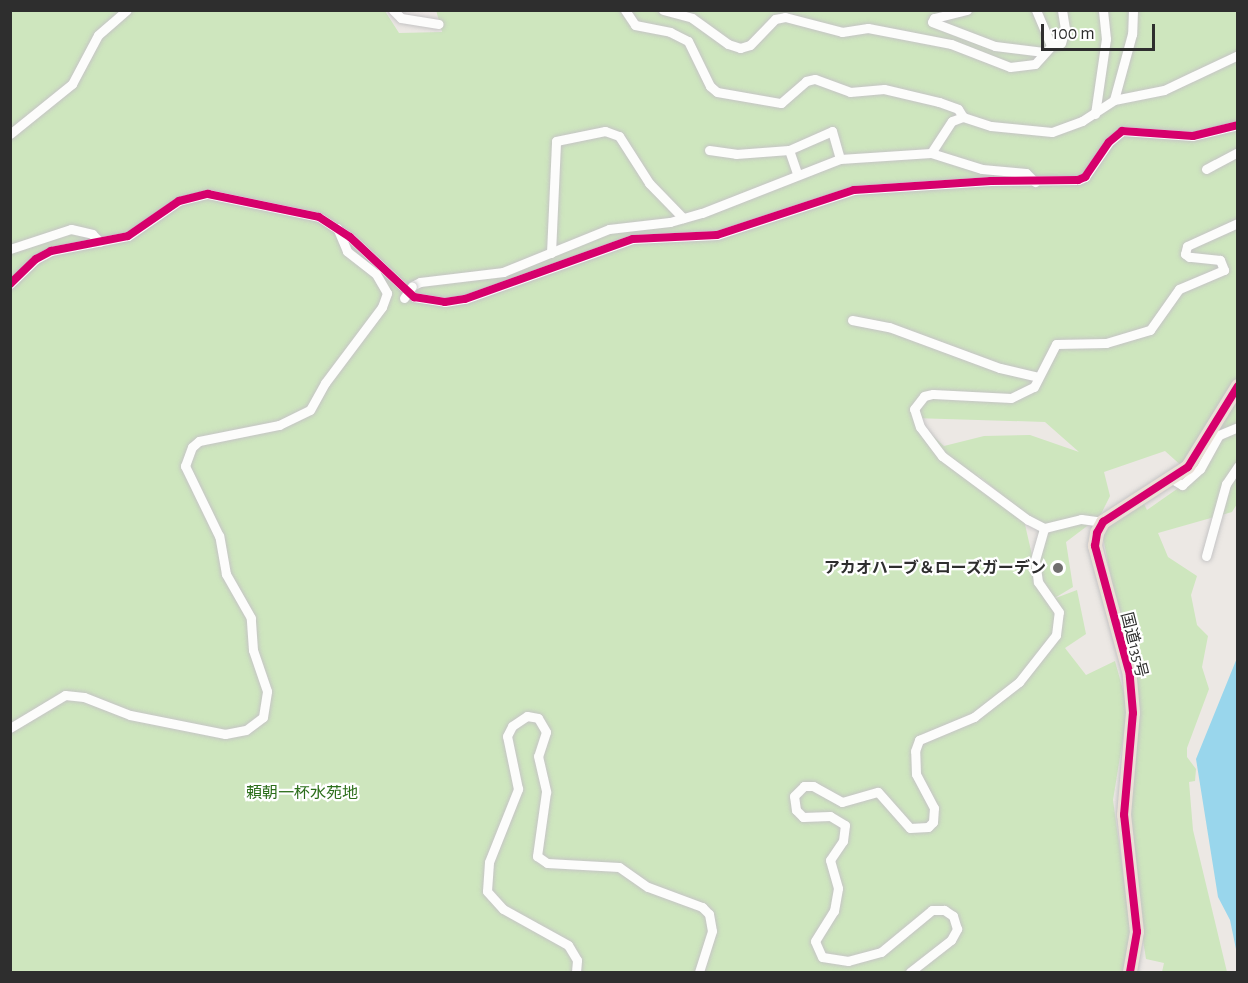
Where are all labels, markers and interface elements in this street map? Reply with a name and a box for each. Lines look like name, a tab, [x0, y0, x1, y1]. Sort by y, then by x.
scale bar	[1044, 12, 1158, 50]
text: 100 m	[1052, 25, 1095, 43]
place label: アカオハーブ＆ローズガーデン	[822, 558, 1046, 578]
marker: アカオハーブ＆ローズガーデン	[1051, 561, 1065, 575]
street label: 国道135号	[1117, 610, 1151, 680]
park label: 頼朝一杯水苑地	[246, 783, 358, 803]

